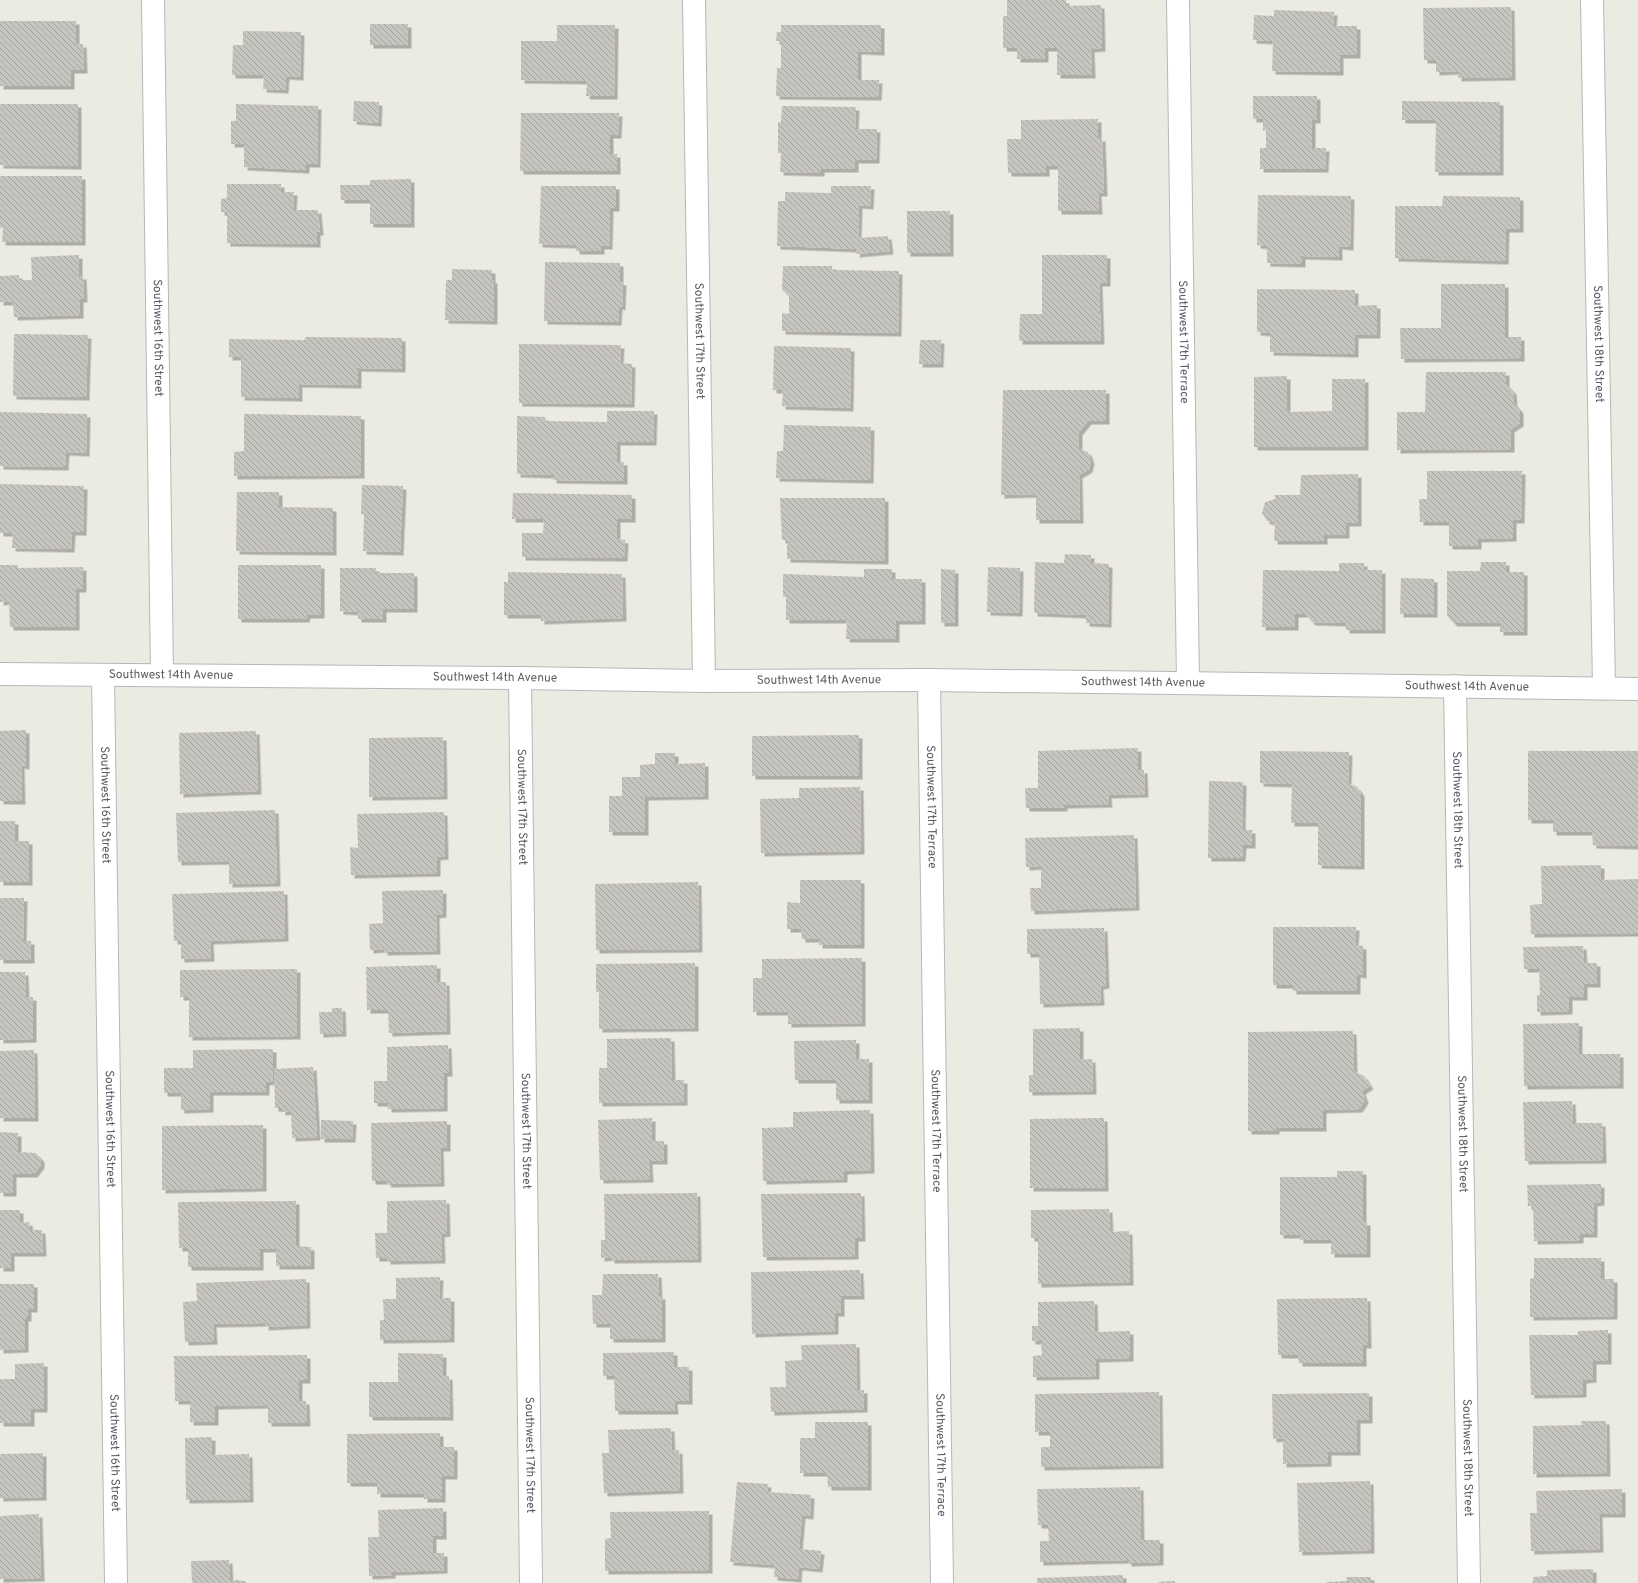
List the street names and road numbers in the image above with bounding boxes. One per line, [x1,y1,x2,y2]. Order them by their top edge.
street label: Southwest 16th Street [149,279,166,397]
street label: Southwest 17th Terrace [1174,280,1192,404]
street label: Southwest 17th Street [690,283,708,399]
street label: Southwest 18th Street [1589,285,1607,403]
street label: Southwest 14th Avenue [109,667,233,684]
street label: Southwest 14th Avenue [433,669,557,687]
street label: Southwest 14th Avenue [757,672,881,689]
street label: Southwest 14th Avenue [1081,674,1205,692]
street label: Southwest 14th Avenue [1405,678,1529,696]
street label: Southwest 17th Terrace [922,745,940,869]
street label: Southwest 16th Street [96,746,114,864]
street label: Southwest 17th Street [513,749,530,865]
street label: Southwest 18th Street [1448,751,1466,869]
street label: Southwest 17th Terrace [927,1069,944,1193]
street label: Southwest 16th Street [101,1070,118,1188]
street label: Southwest 17th Street [517,1073,534,1189]
street label: Southwest 18th Street [1453,1075,1471,1193]
street label: Southwest 17th Terrace [931,1393,949,1517]
street label: Southwest 16th Street [105,1394,123,1512]
street label: Southwest 17th Street [521,1397,538,1513]
street label: Southwest 18th Street [1458,1399,1476,1517]

